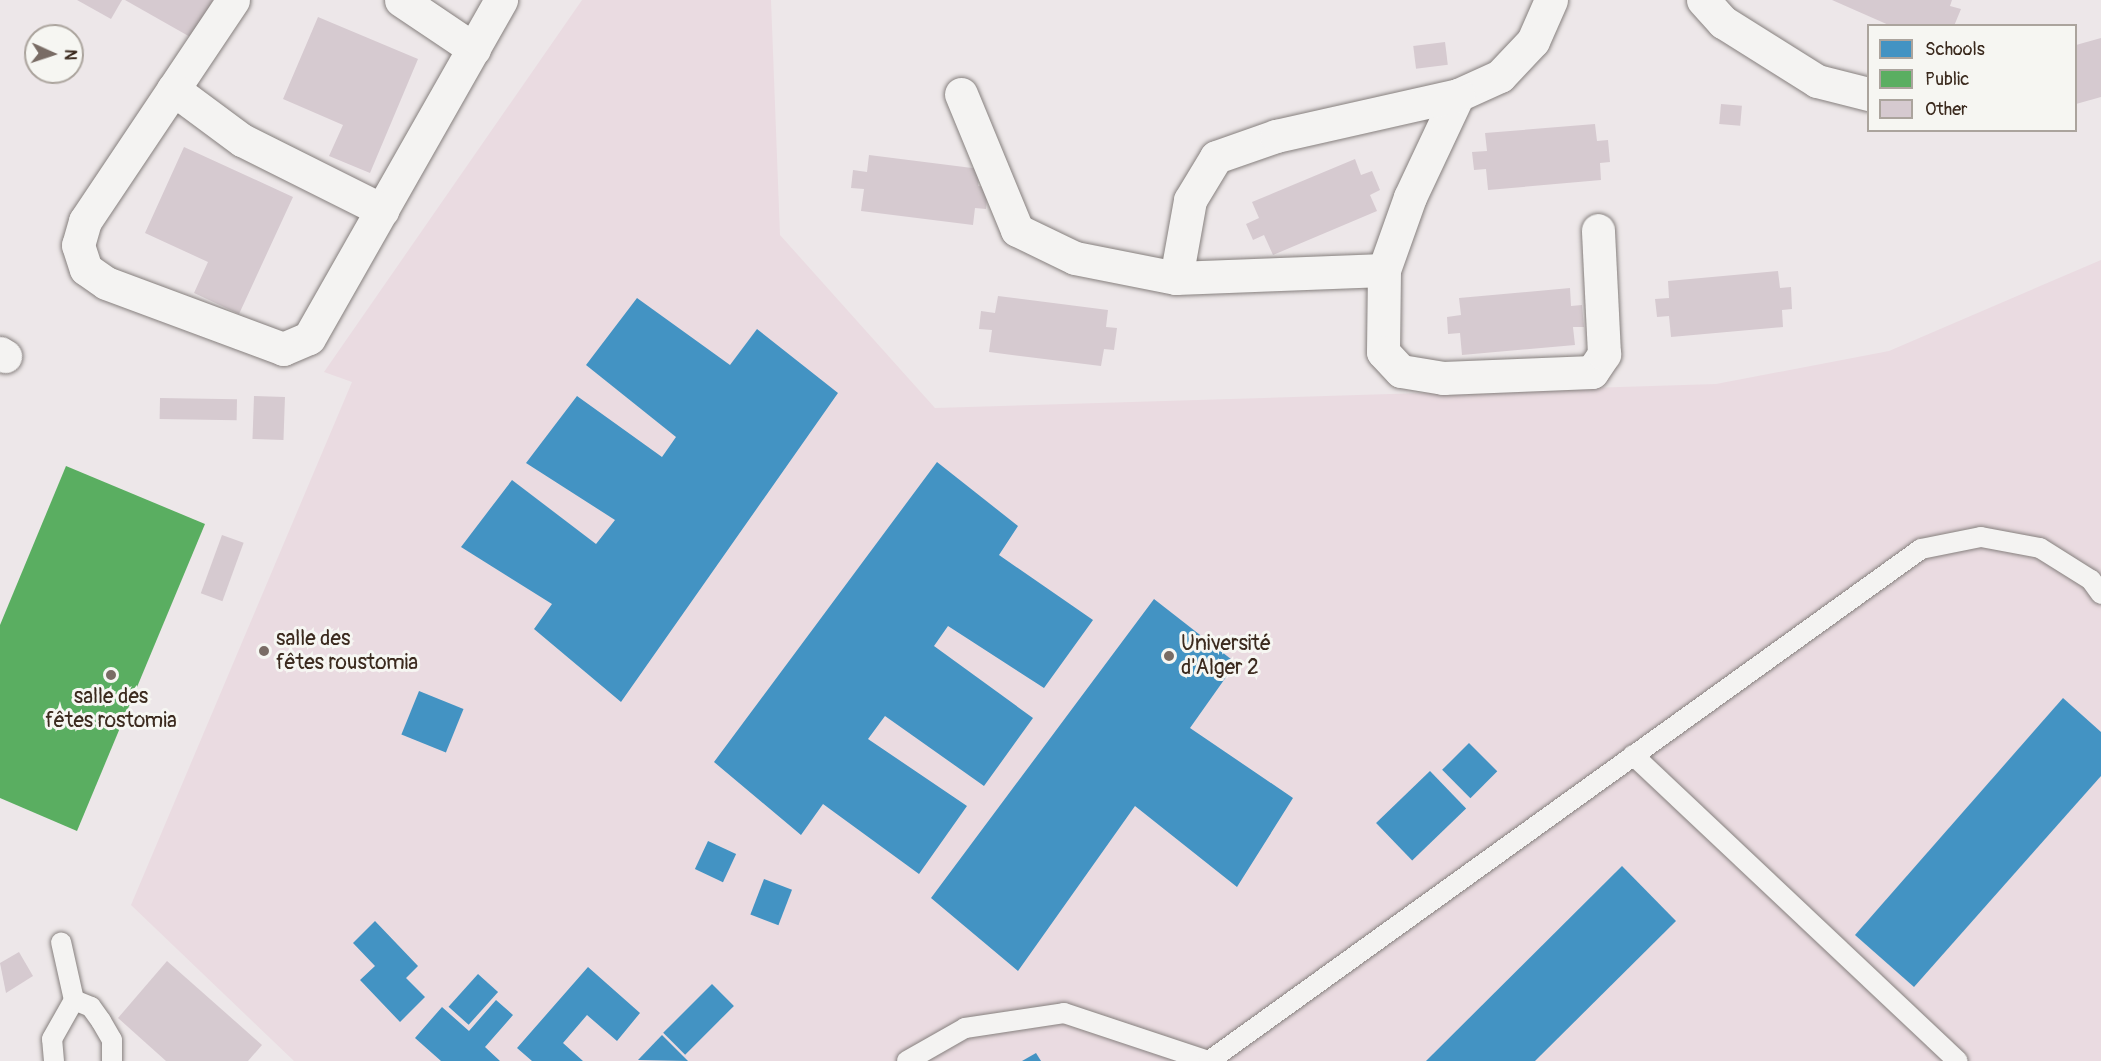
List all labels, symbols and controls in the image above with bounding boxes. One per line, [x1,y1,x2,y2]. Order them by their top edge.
north arrow [24,24,84,84]
legend [1867,24,2077,132]
text: Schools [1925,38,1985,61]
text: N [60,49,80,61]
text: Public [1925,68,1969,91]
text: Other [1925,98,1967,121]
place label: salle des fêtes roustomia [276,626,418,676]
place label: Université d'Alger 2 [1181,631,1271,681]
marker: salle des fêtes roustomia [257,644,271,658]
marker: Université d'Alger 2 [1162,649,1176,663]
marker: salle des fêtes rostomia [104,668,118,682]
place label: salle des fêtes rostomia [45,684,177,734]

